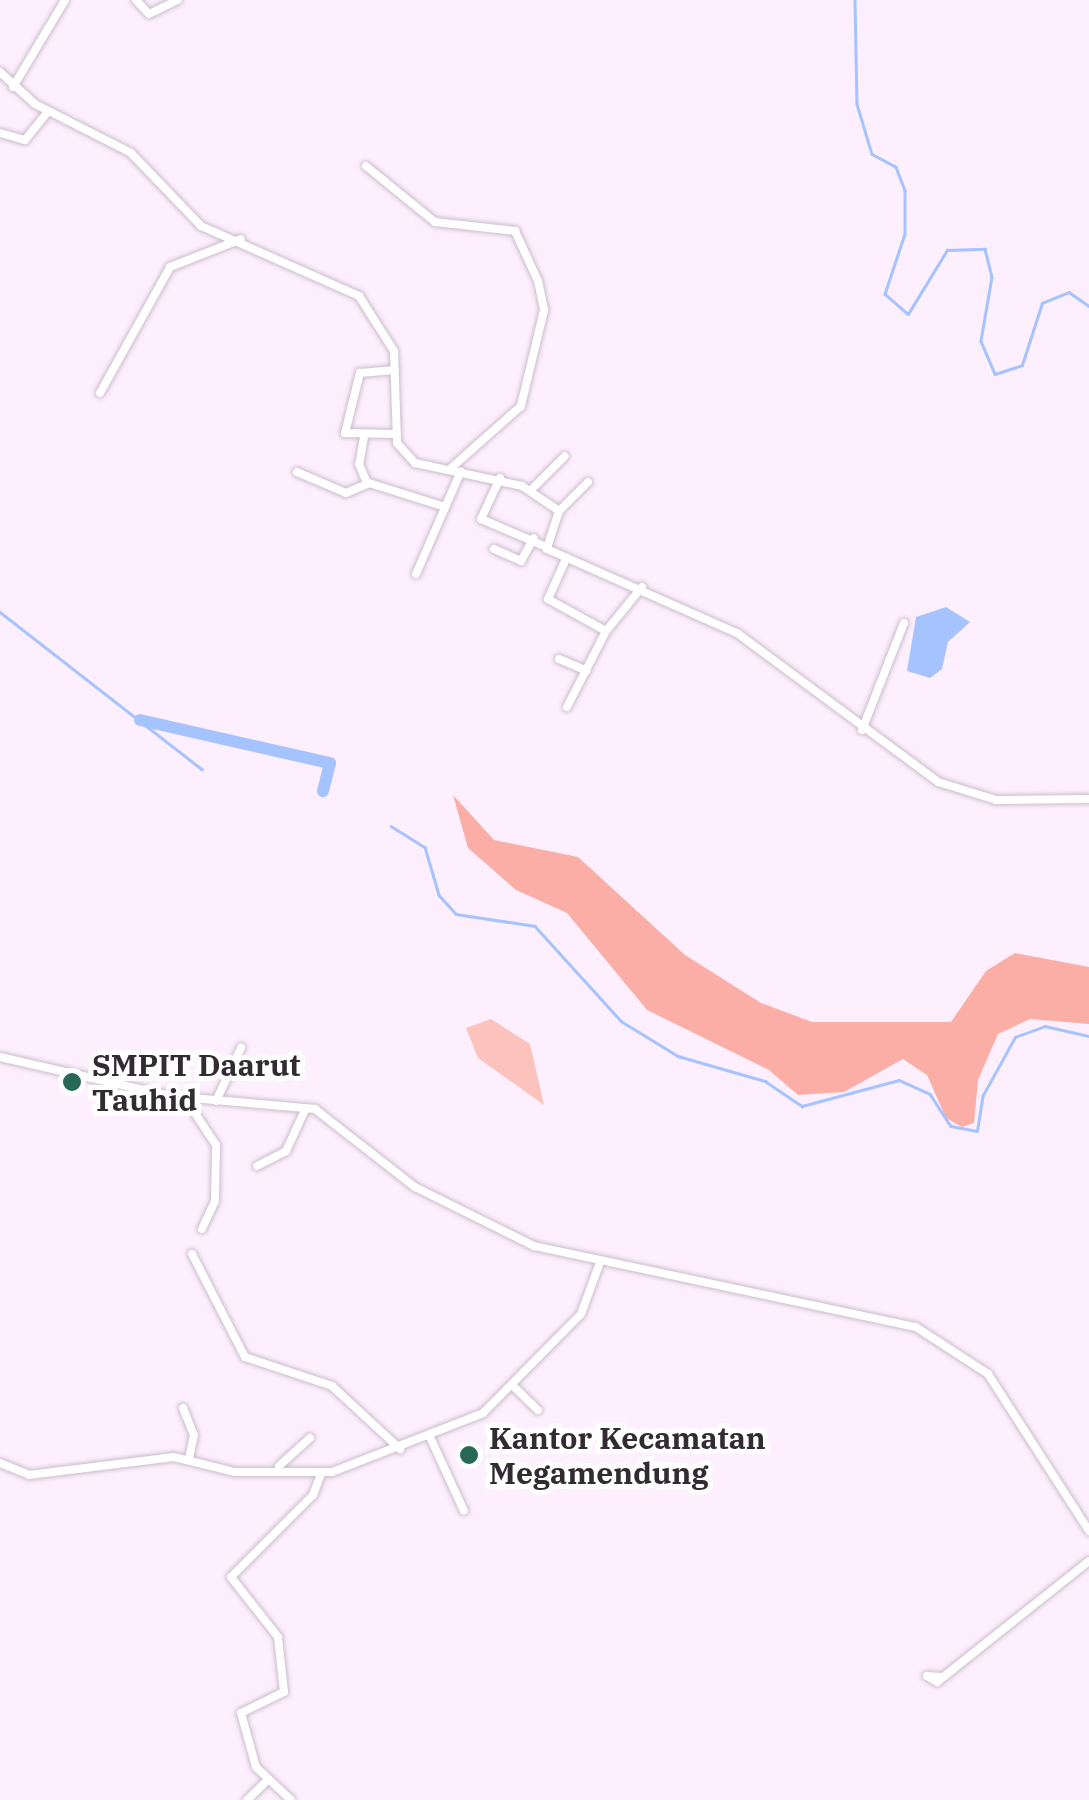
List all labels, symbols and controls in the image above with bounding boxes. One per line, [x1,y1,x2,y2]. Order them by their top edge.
place label: SMPIT Daarut Tauhid [92,1047,301,1118]
marker: SMPIT Daarut Tauhid [61,1071,83,1093]
place label: Kantor Kecamatan Megamendung [489,1420,766,1490]
marker: Kantor Kecamatan Megamendung [458,1444,480,1466]

